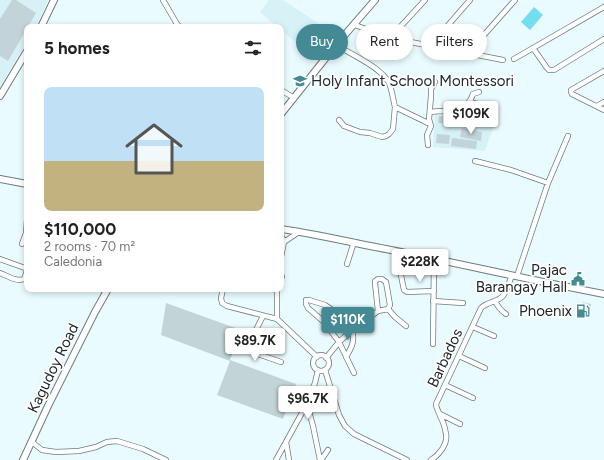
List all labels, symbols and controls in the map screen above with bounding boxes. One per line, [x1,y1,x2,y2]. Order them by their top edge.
chip: Buy [296,24,348,60]
chip: Rent [356,24,413,60]
chip: Filters [421,24,487,60]
icon: filters [242,37,264,59]
text: 5 homes [44,38,110,58]
place label: Holy Infant School Montessori [311,72,514,90]
school or university icon: Holy Infant School Montessori [292,73,308,89]
pin: $109K [443,101,499,135]
text: $109K [452,106,490,121]
icon: home [118,113,190,185]
text: $110,000 [44,219,116,239]
text: 2 rooms · 70 m² [44,239,135,254]
pin: $228K [392,249,448,283]
text: Caledonia [44,254,102,269]
text: $228K [401,254,439,269]
place label: Pajac Barangay Hall [476,261,567,296]
public building icon: Pajac Barangay Hall [570,271,586,287]
place label: Phoenix [519,302,572,320]
fuel station icon: Phoenix [575,303,591,319]
pin: $110K [320,307,376,341]
text: $110K [330,312,366,327]
street label: Kagudoy Road [24,320,82,416]
street label: Barbados [424,326,466,390]
pin: $89.7K [222,328,288,362]
text: $89.7K [234,333,276,348]
pin: $96.7K [275,386,341,420]
text: $96.7K [287,391,329,406]

